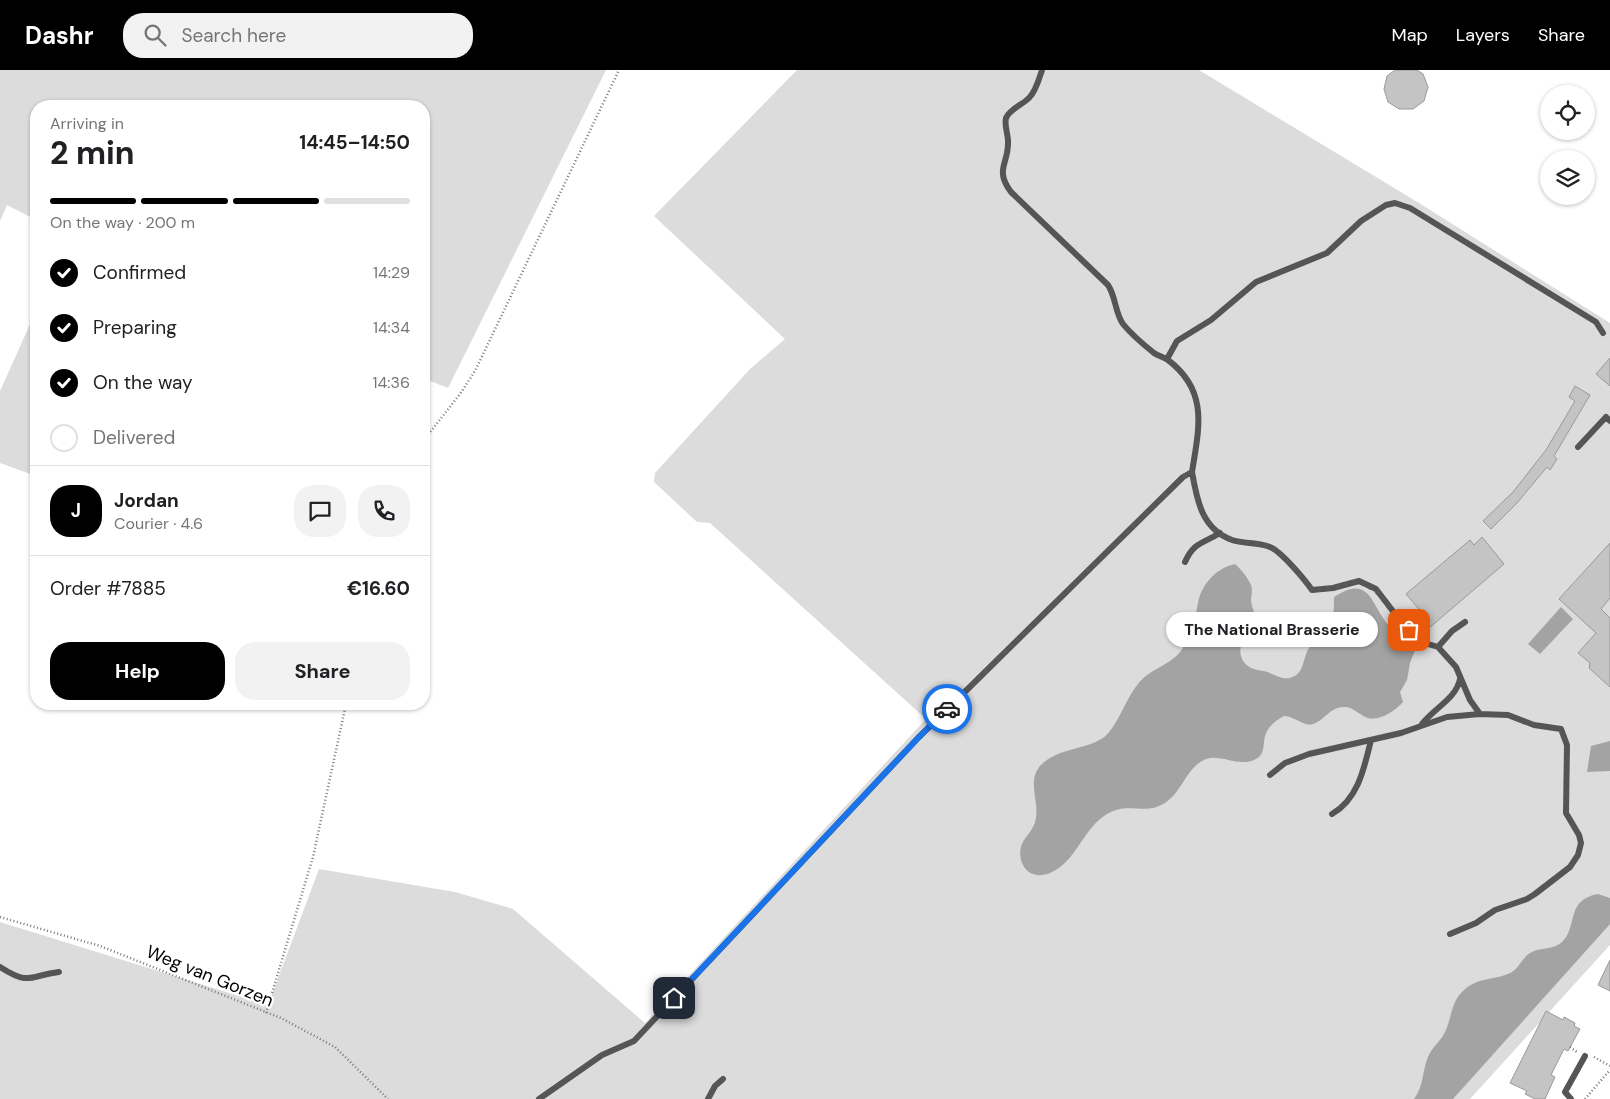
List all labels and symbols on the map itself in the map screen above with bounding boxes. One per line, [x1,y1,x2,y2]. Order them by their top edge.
pin [1388,609,1430,651]
callout: The National Brasserie [1166,612,1379,648]
courier [922,684,972,734]
street label: Weg van Gorzen [143,940,277,1012]
pin [653,977,695,1019]

